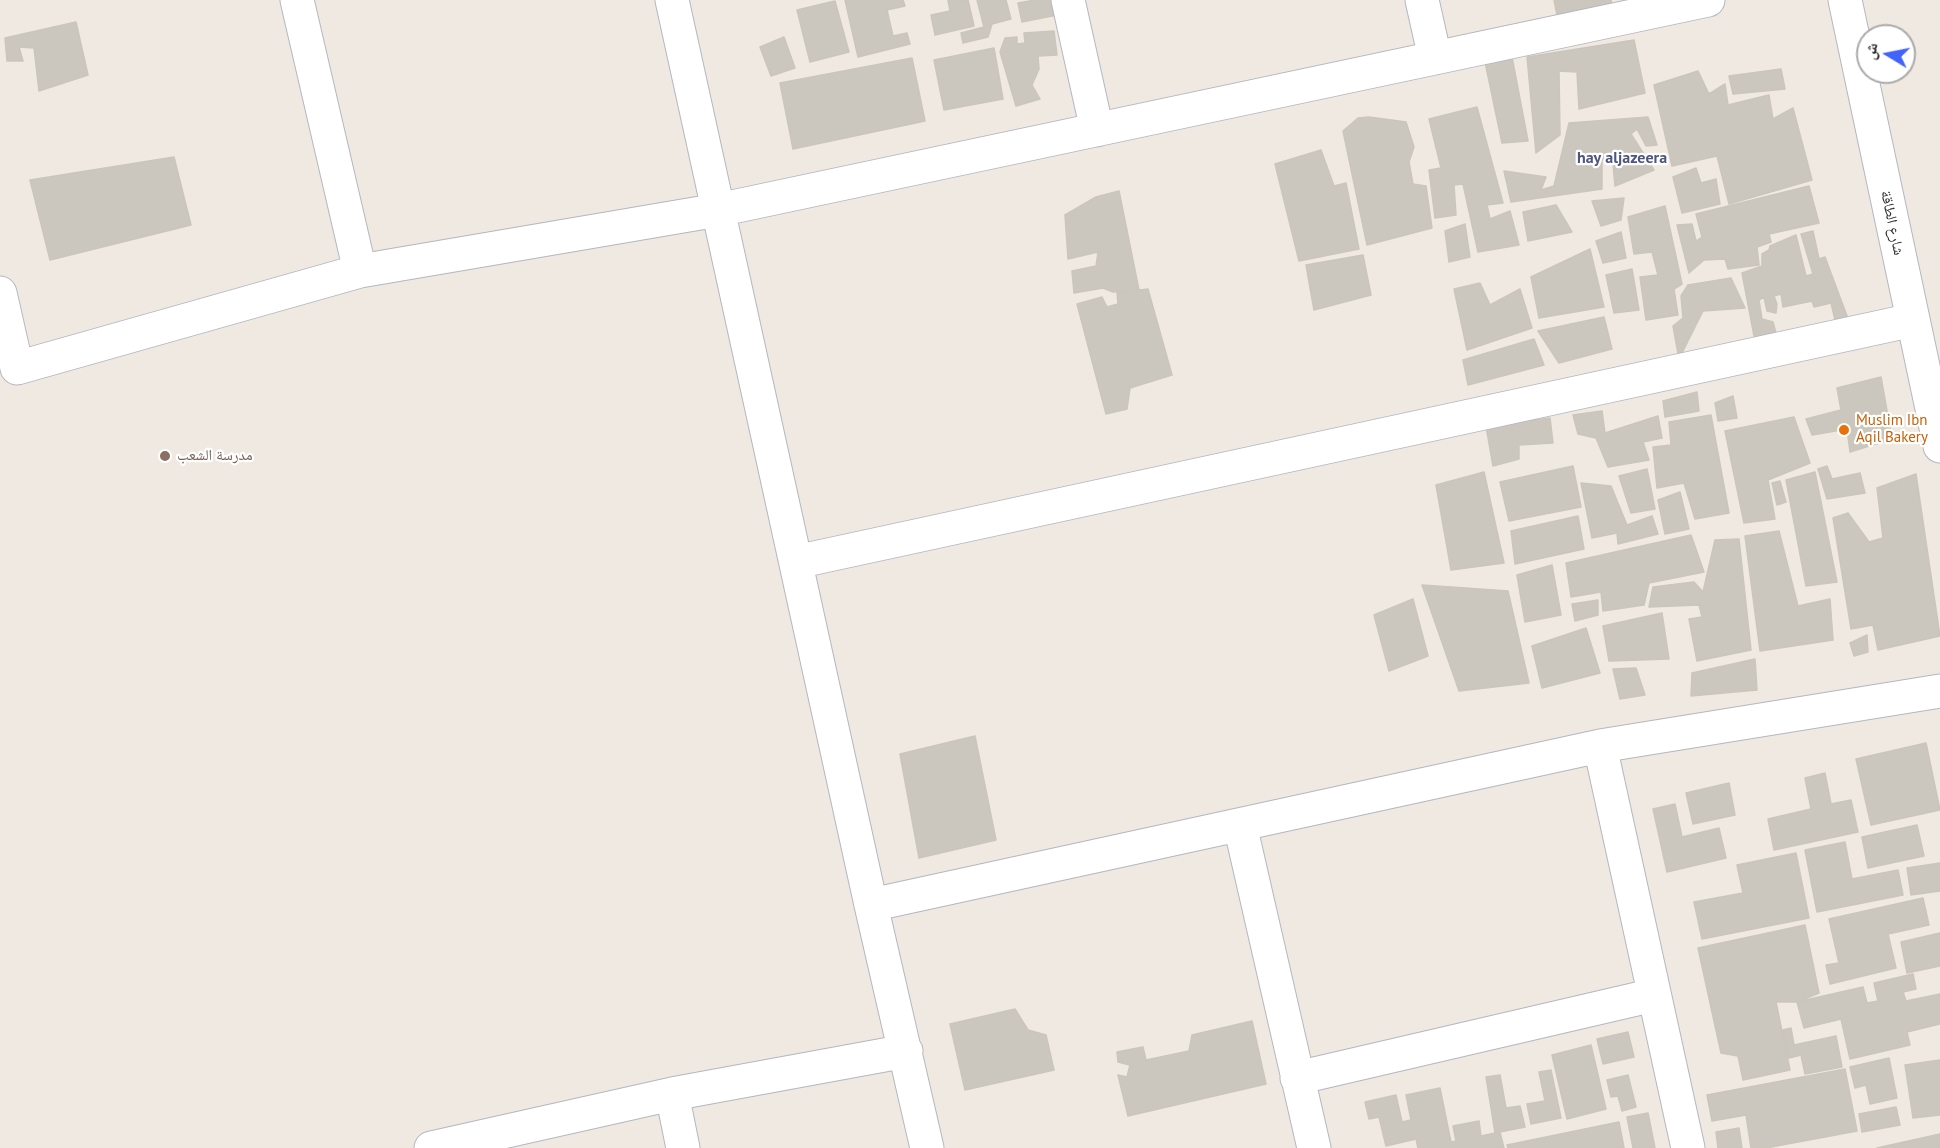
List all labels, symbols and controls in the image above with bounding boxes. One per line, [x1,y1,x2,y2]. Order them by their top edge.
north arrow [1856,24,1916,84]
text: ش [1859,41,1882,61]
district label: hay aljazeera [1577,148,1667,168]
street label: شارع الطاقة [1876,189,1908,257]
place label: Muslim Ibn Aqil Bakery [1856,412,1928,447]
marker: Muslim Ibn Aqil Bakery [1837,423,1851,437]
place label: مدرسة الشعب [177,447,253,465]
marker: مدرسة الشعب [158,449,172,463]

